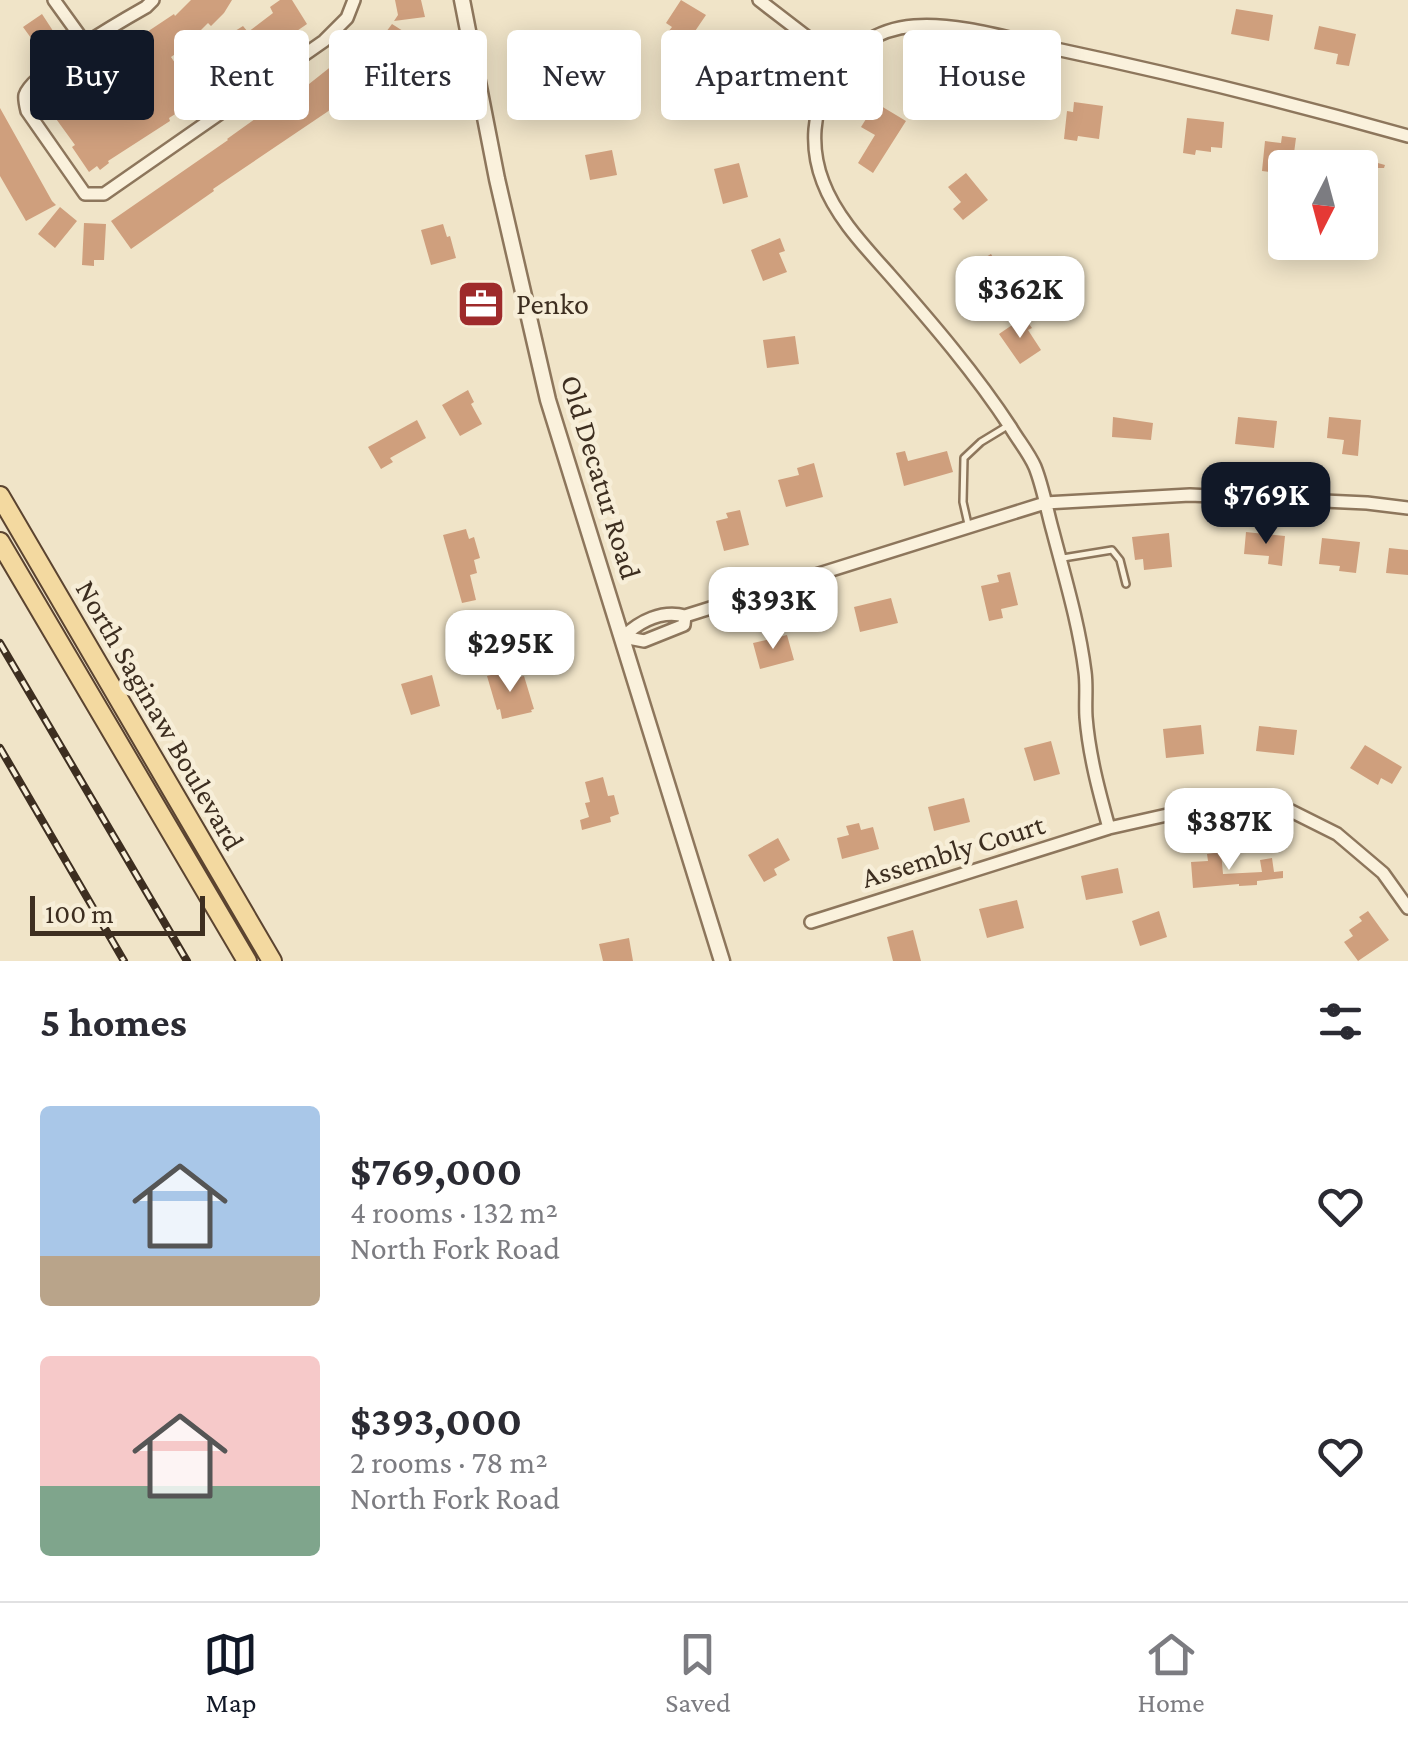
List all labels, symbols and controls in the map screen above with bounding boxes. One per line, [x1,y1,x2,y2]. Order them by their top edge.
chip: Buy [30,30,154,120]
chip: Rent [174,30,309,120]
chip: Filters [329,30,487,120]
chip: New [507,30,641,120]
chip: Apartment [661,30,883,120]
chip: House [903,30,1061,120]
north arrow [1268,150,1378,260]
map controls [1268,150,1378,260]
pin: $362K [950,256,1090,341]
text: $362K [977,270,1063,306]
office icon: Penko [455,278,507,330]
place label: Penko [516,287,589,320]
street label: Old Decatur Road [555,371,648,583]
pin: $769K [1196,462,1336,547]
text: $769K [1223,476,1309,512]
pin: $393K [703,567,843,652]
street label: North Saginaw Boulevard [69,574,251,856]
text: $393K [731,581,815,617]
pin: $295K [440,610,580,695]
text: $295K [467,624,553,660]
pin: $387K [1159,788,1299,873]
text: $387K [1187,802,1271,838]
street label: Assembly Court [857,807,1050,895]
scale bar [30,891,205,936]
text: 100 m [45,898,114,929]
icon: filters [1313,994,1368,1049]
text: 5 homes [40,998,187,1045]
icon: home [120,1146,240,1266]
text: $769,000 [350,1147,522,1194]
icon: heart [1313,1179,1368,1234]
text: 4 rooms · 132 m² [350,1194,558,1230]
text: North Fork Road [350,1230,560,1266]
icon: home [120,1396,240,1516]
text: $393,000 [350,1397,522,1444]
icon: heart [1313,1429,1368,1484]
text: 2 rooms · 78 m² [350,1444,548,1480]
text: North Fork Road [350,1480,560,1516]
tab: Map [203,1627,258,1718]
tab: Saved [665,1627,731,1718]
tab: Home [1138,1627,1205,1718]

